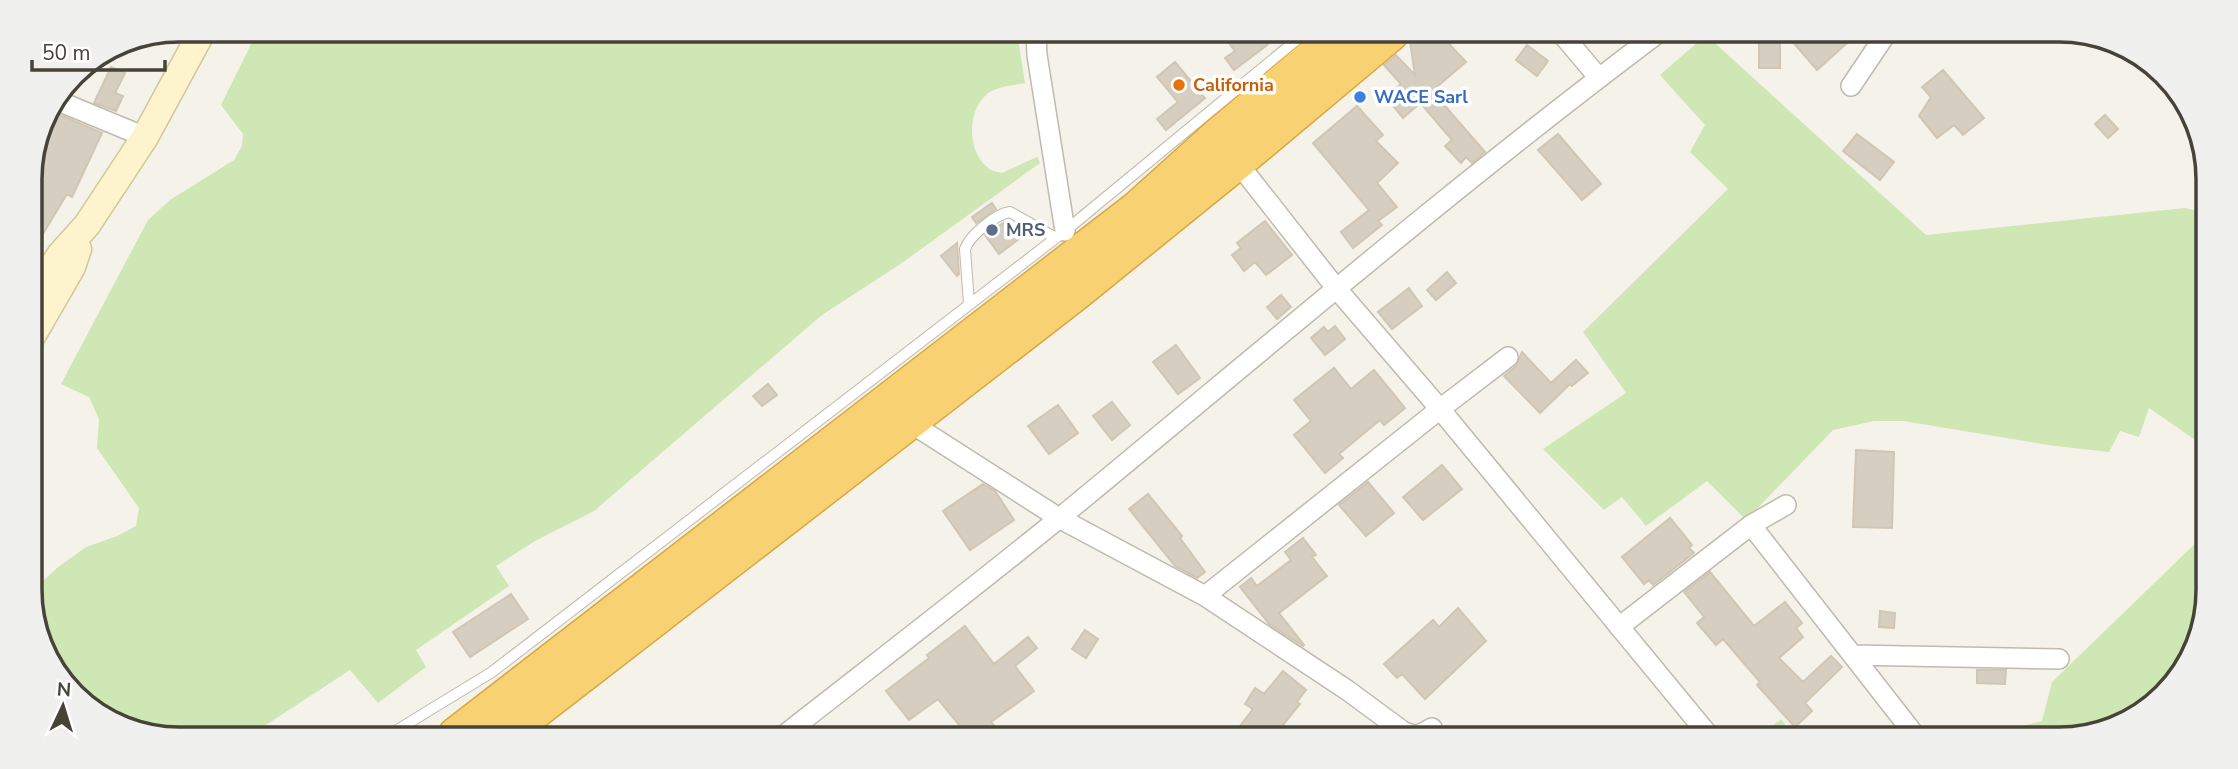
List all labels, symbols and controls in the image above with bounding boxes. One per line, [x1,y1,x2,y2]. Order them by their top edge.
scale bar [32,28,164,72]
text: 50 m [42,39,91,67]
place label: California [1193,73,1274,97]
marker: California [1171,77,1187,93]
place label: WACE Sarl [1374,85,1468,109]
marker: WACE Sarl [1352,89,1368,105]
place label: MRS [1006,218,1045,242]
marker: MRS [984,222,1000,238]
north arrow [28,671,98,741]
text: N [56,677,72,704]

